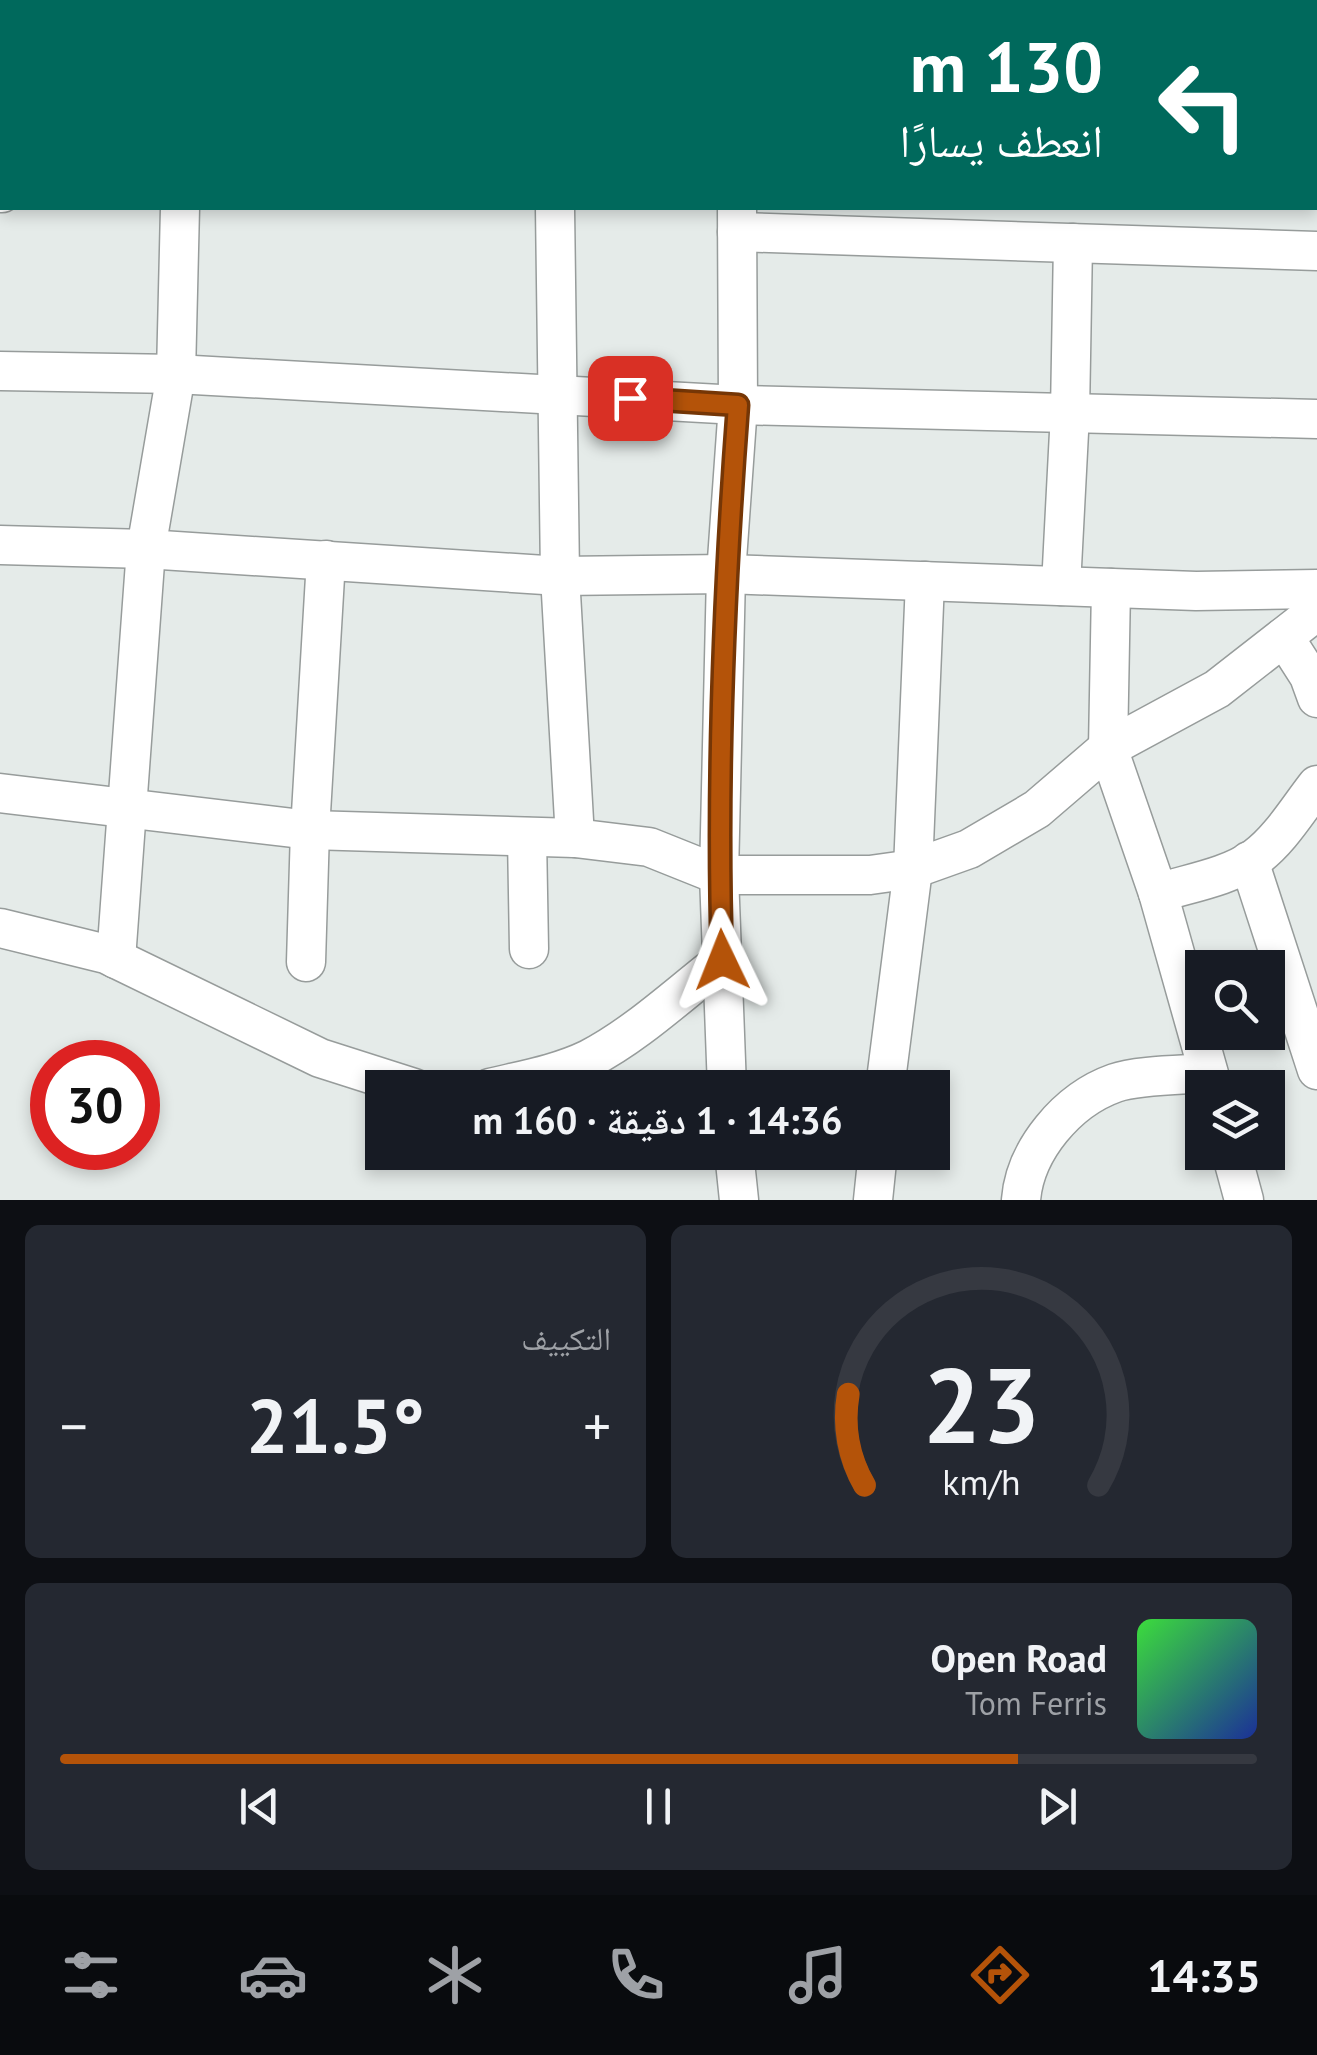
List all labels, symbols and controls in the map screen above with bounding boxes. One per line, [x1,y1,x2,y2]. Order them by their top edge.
text: 130 m [910,21,1103,111]
icon: left [1138,40,1268,170]
text: انعطف يسارًا [899,111,1103,169]
pin [588,356,673,441]
icon: arrive [603,371,658,426]
position arrow [670,908,774,1012]
map controls [1185,950,1285,1170]
button: search [1185,950,1285,1050]
speed limit sign: 30 [30,1040,160,1170]
button: layers [1185,1070,1285,1170]
text: 14:36 · 1 دقيقة · 160 m [473,1095,842,1144]
text: التكييف [521,1317,611,1359]
text: 23 [923,1337,1040,1472]
text: 21.5° [246,1377,425,1474]
text: − [60,1390,88,1461]
text: + [583,1390,611,1461]
text: km/h [942,1459,1021,1505]
text: Open Road [931,1633,1107,1682]
text: Tom Ferris [965,1682,1107,1724]
icon: previous [232,1779,287,1834]
icon: pause [631,1779,686,1834]
icon: next [1030,1779,1085,1834]
icon: filters [56,1940,126,2010]
icon: car [238,1940,308,2010]
icon: climate [420,1940,490,2010]
icon: phone [601,1940,671,2010]
icon: music [783,1940,853,2010]
icon: directions [965,1940,1035,2010]
text: 14:35 [1147,1946,1261,2004]

